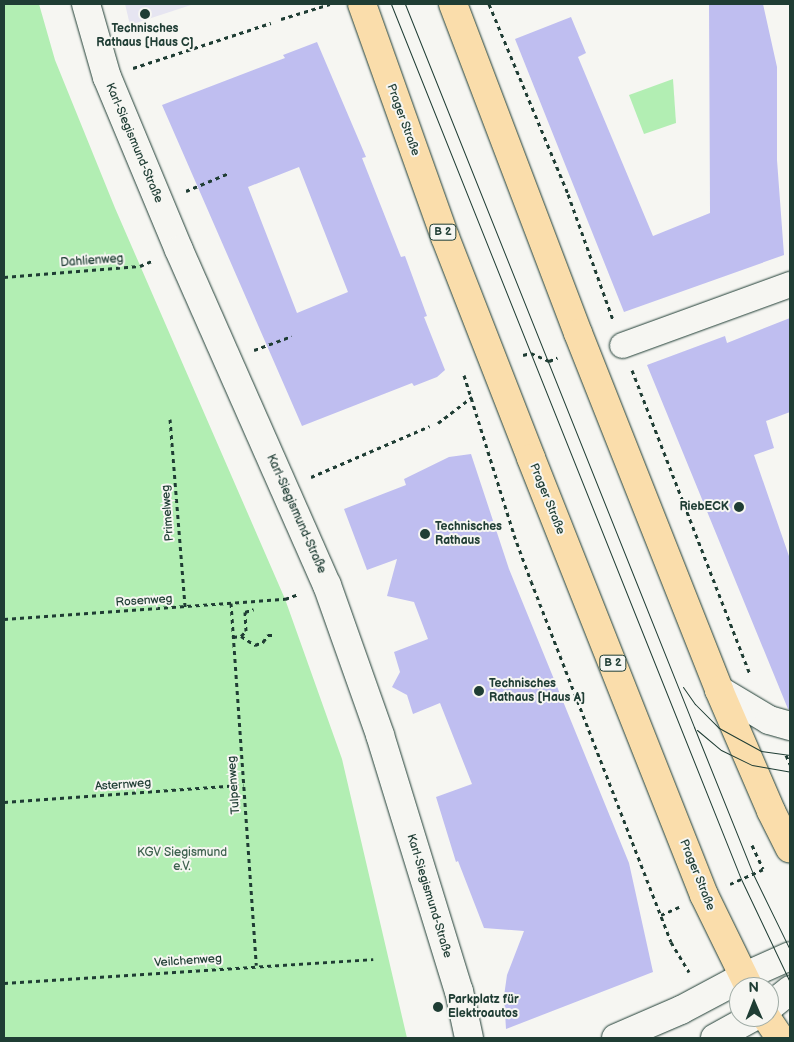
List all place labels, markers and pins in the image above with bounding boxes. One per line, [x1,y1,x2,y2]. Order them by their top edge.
marker: Technisches Rathaus [Haus C] [139,8,151,20]
place label: Technisches Rathaus [Haus C] [96,22,194,50]
place label: RiebECK [679,500,729,514]
marker: RiebECK [733,501,745,513]
place label: Technisches Rathaus [435,520,502,548]
marker: Technisches Rathaus [419,528,431,540]
place label: Technisches Rathaus [Haus A] [489,677,585,705]
marker: Technisches Rathaus [Haus A] [473,685,485,697]
place label: Parkplatz für Elektroautos [448,993,519,1021]
marker: Parkplatz für Elektroautos [432,1001,444,1013]

